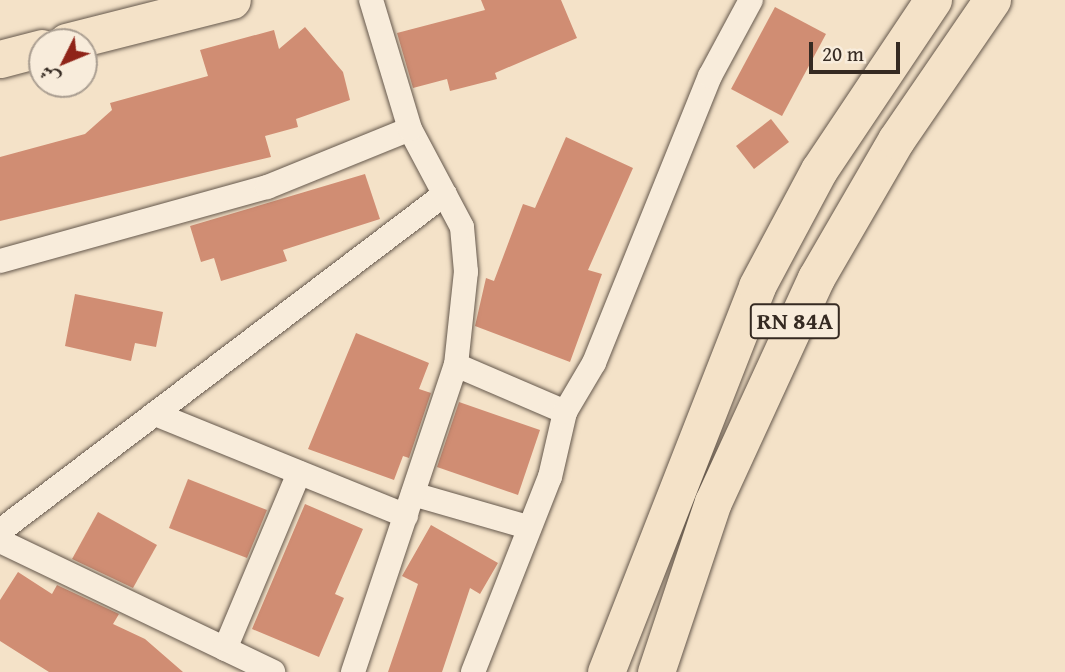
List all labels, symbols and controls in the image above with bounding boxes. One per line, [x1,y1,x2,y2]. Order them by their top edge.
north arrow [28,28,98,98]
scale bar [813,28,904,72]
text: 20 m [822,38,864,69]
text: ش [32,60,66,92]
road number: RN 84A [750,300,840,342]

